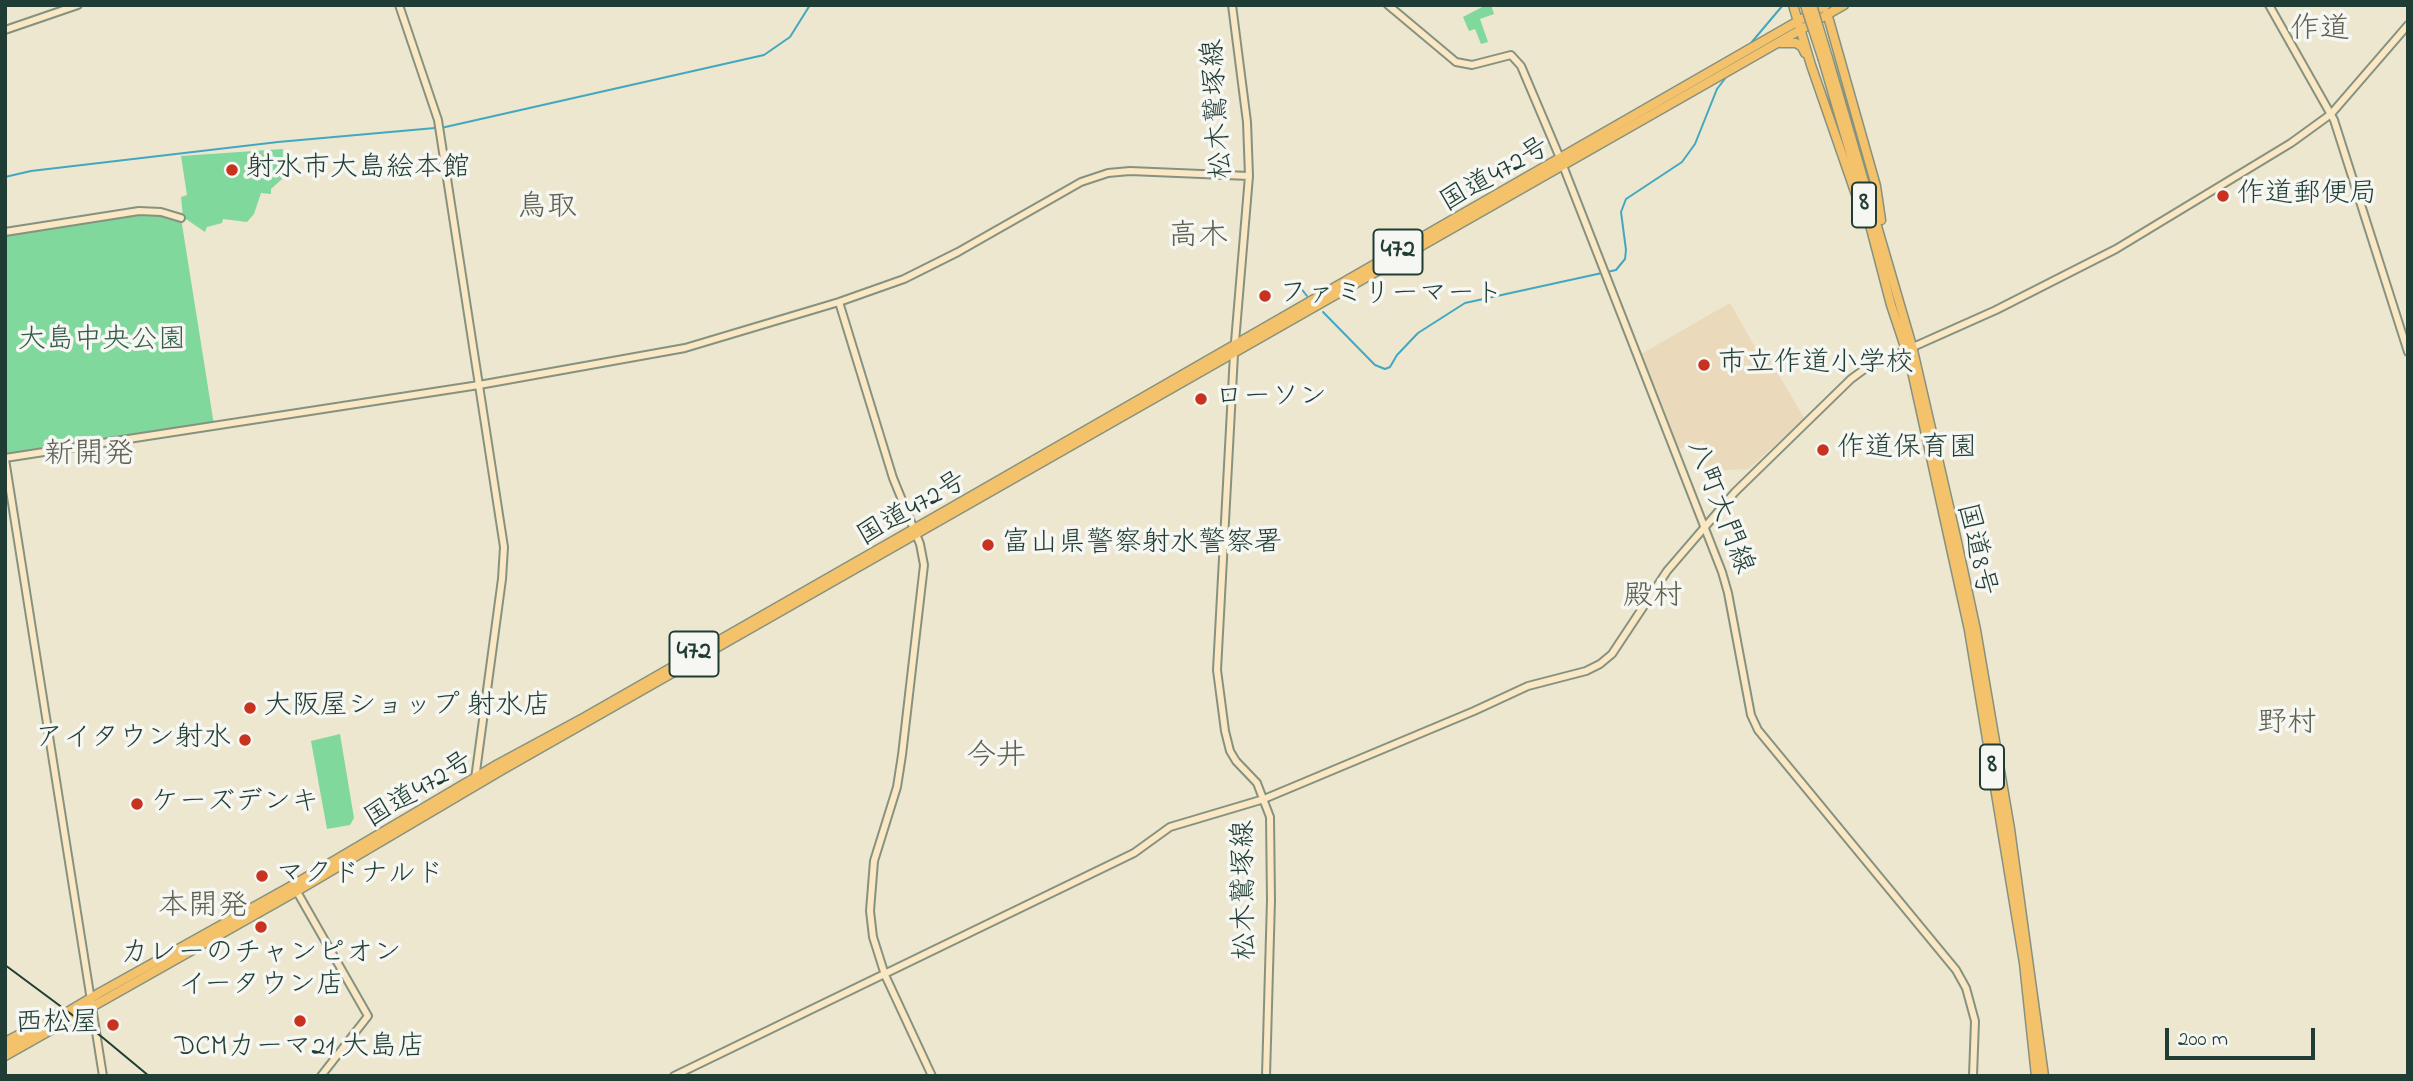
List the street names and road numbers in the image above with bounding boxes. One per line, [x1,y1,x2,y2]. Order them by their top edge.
street label: 松木鷲塚線 [1198,38,1242,180]
street label: 国道472号 [1435,132,1557,222]
road number: 8 [1852,182,1876,228]
road number: 472 [1374,230,1422,274]
street label: 八町大門線 [1677,437,1759,579]
street label: 国道472号 [852,466,974,556]
street label: 国道8号 [1947,500,2001,600]
road number: 472 [670,632,718,676]
road number: 8 [1980,744,2004,790]
street label: 国道472号 [359,746,481,838]
street label: 松木鷲塚線 [1229,820,1265,960]

